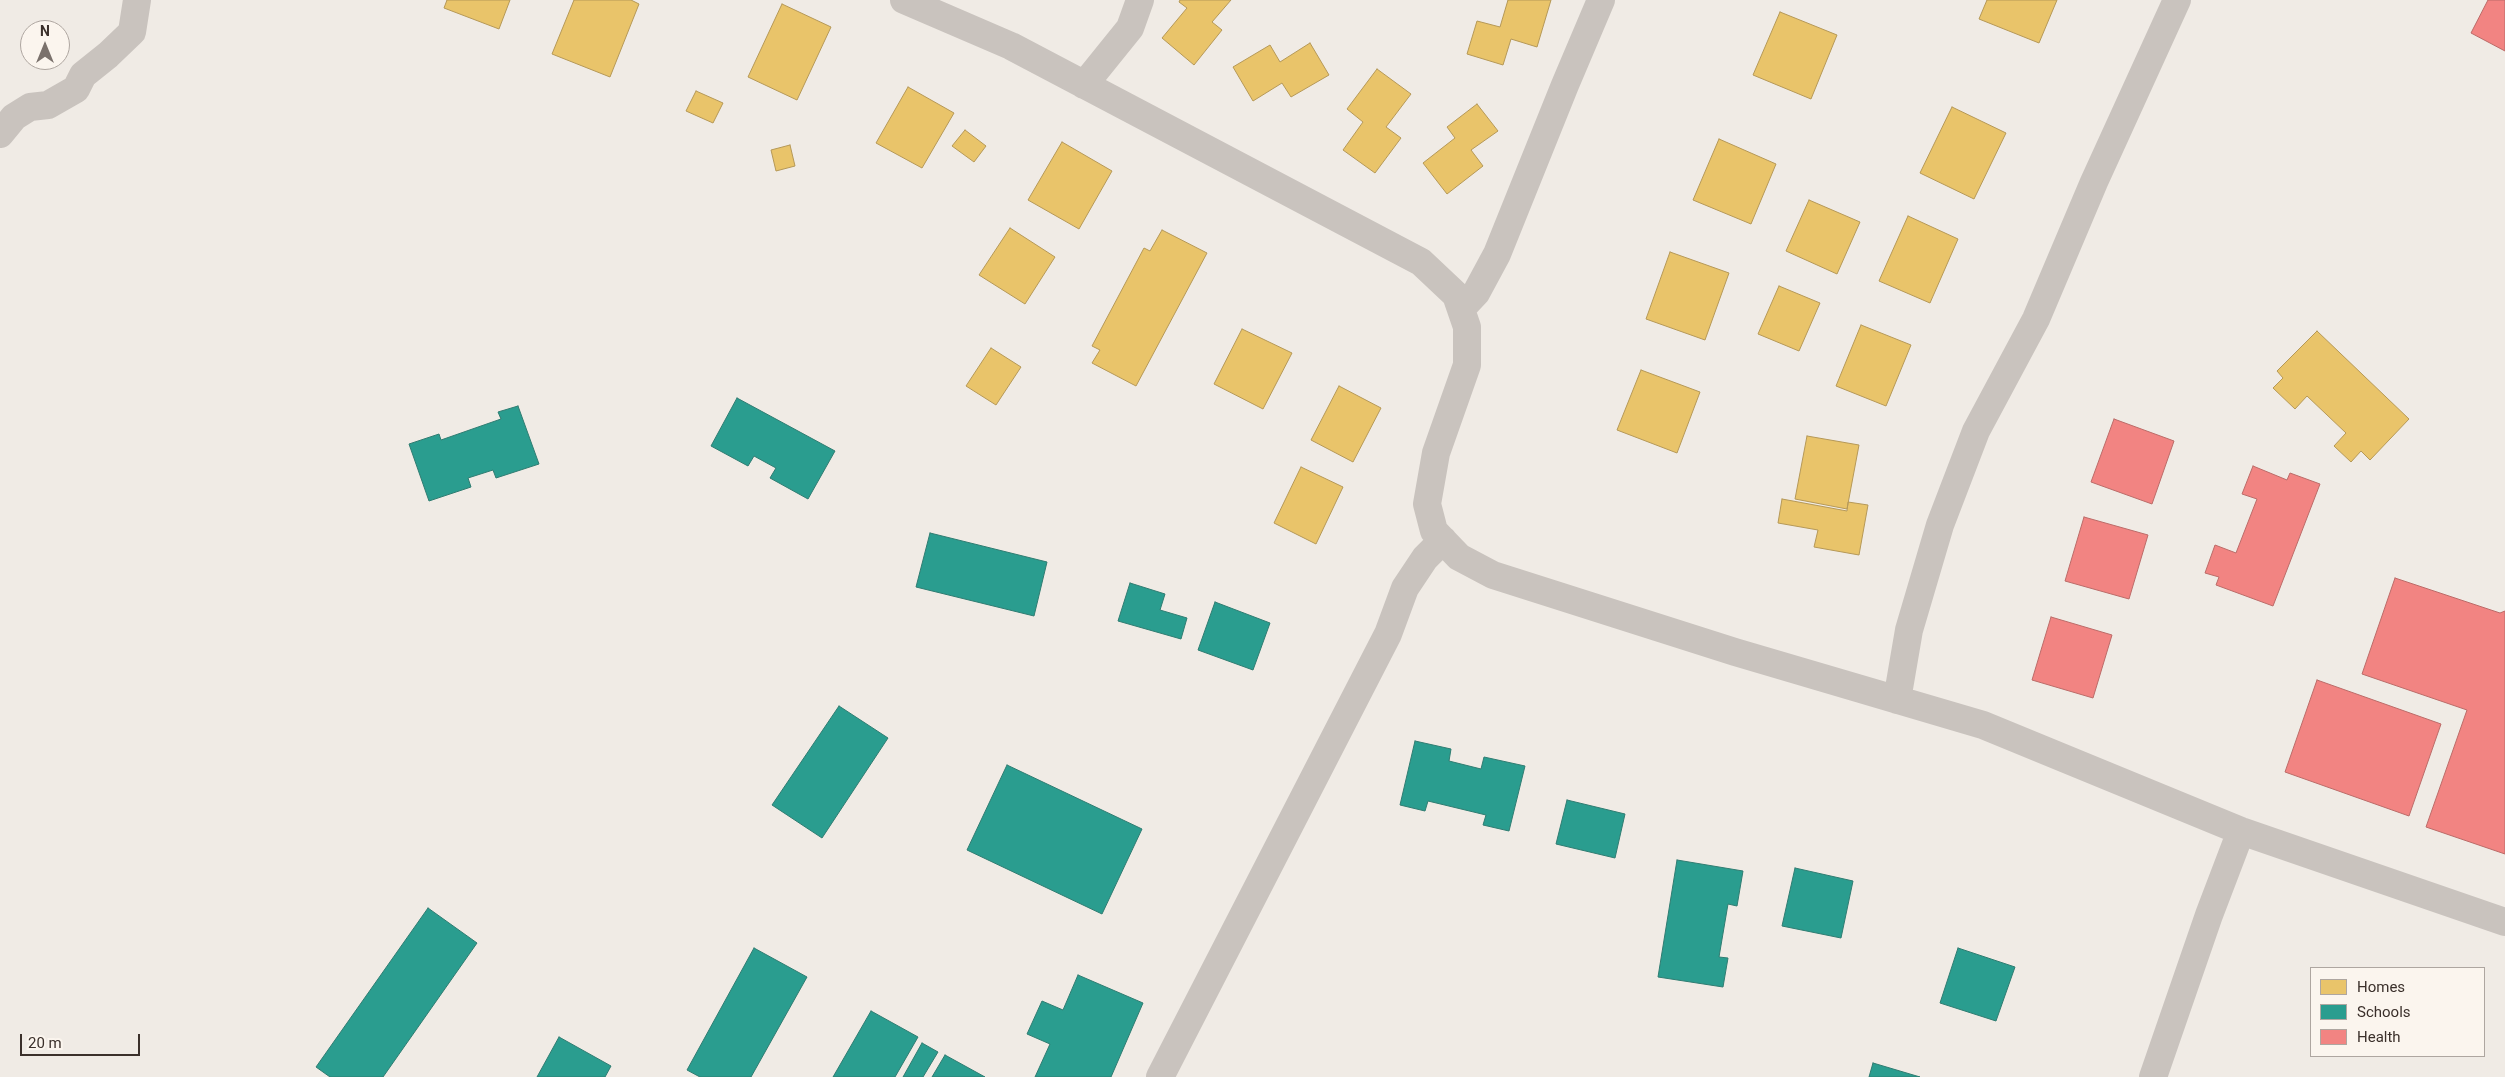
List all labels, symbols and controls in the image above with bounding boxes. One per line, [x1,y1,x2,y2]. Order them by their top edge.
north arrow [20,20,70,70]
text: N [40,23,50,39]
legend [2310,967,2485,1057]
text: Homes [2357,978,2405,996]
text: Schools [2357,1003,2411,1021]
scale bar [22,1024,142,1056]
text: Health [2357,1028,2401,1046]
text: 20 m [28,1034,62,1052]

